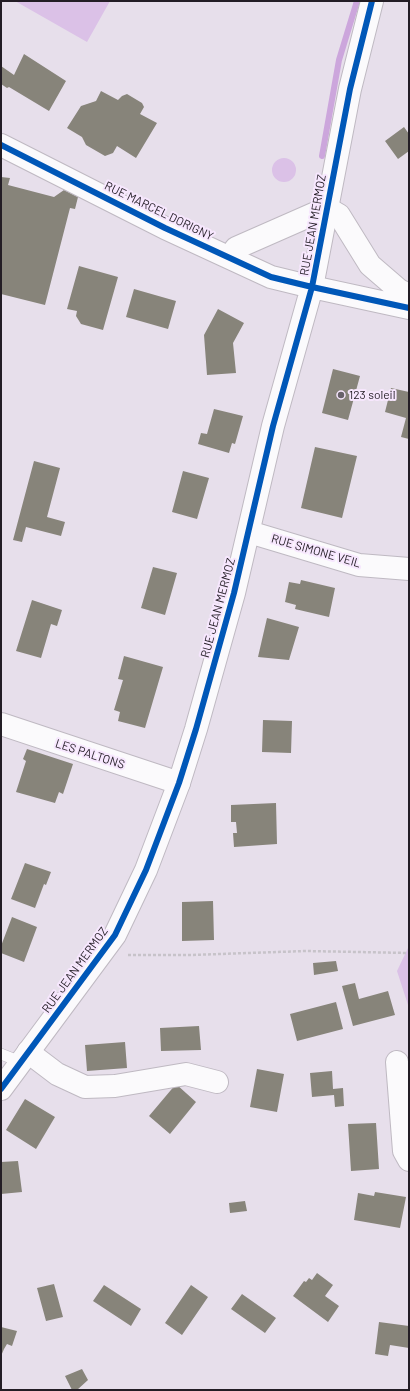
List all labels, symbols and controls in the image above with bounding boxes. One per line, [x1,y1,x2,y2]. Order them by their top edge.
street label: RUE JEAN MERMOZ [297,173,329,277]
street label: RUE MARCEL DORIGNY [102,178,216,244]
place label: 123 soleil [349,388,395,402]
marker: 123 soleil [336,390,346,400]
street label: RUE SIMONE VEIL [269,531,363,571]
street label: RUE JEAN MERMOZ [198,557,238,659]
street label: LES PALTONS [53,736,127,772]
street label: RUE JEAN MERMOZ [39,924,111,1016]

